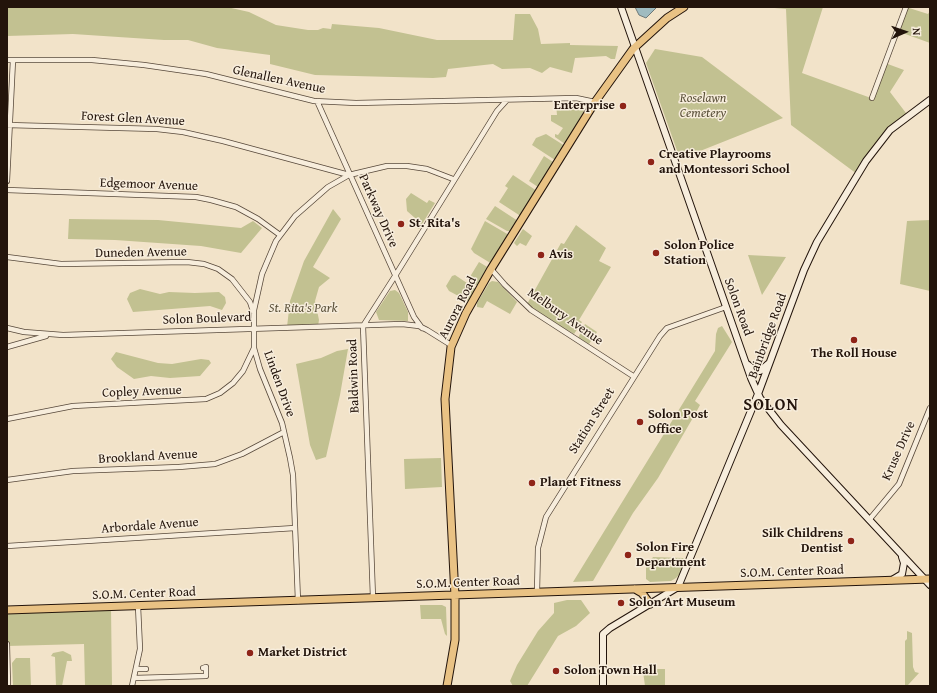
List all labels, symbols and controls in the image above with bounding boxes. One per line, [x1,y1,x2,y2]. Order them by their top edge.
north arrow [885,12,925,52]
text: N [909,28,925,36]
street label: Glenallen Avenue [231,63,327,97]
park label: Roselawn Cemetery [680,91,726,122]
place label: Enterprise [554,98,615,114]
marker: Enterprise [618,101,628,111]
street label: Forest Glen Avenue [81,108,185,130]
place label: Creative Playrooms and Montessori School [659,147,790,178]
marker: Creative Playrooms and Montessori School [646,157,656,167]
street label: Parkway Drive [355,172,401,250]
street label: Edgemoor Avenue [100,175,198,195]
place label: St. Rita's [409,216,460,232]
marker: St. Rita's [396,219,406,229]
place label: Solon Police Station [664,238,734,269]
street label: Duneden Avenue [95,244,187,262]
place label: Avis [549,247,573,263]
marker: Solon Police Station [651,248,661,258]
marker: Avis [536,250,546,260]
street label: Aurora Road [436,274,480,342]
street label: Solon Road [720,276,756,338]
street label: Melbury Avenue [524,285,606,349]
street label: Bainbridge Road [745,291,791,381]
park label: St. Rita's Park [269,301,337,317]
street label: Solon Boulevard [162,310,252,328]
marker: The Roll House [849,335,859,345]
street label: Baldwin Road [345,339,363,413]
place label: The Roll House [811,346,897,362]
street label: Linden Drive [260,349,298,419]
street label: Copley Avenue [102,383,182,401]
street label: Station Street [566,385,618,457]
district label: SOLON [743,396,799,416]
place label: Solon Post Office [648,407,708,438]
marker: Solon Post Office [635,417,645,427]
street label: Kruse Drive [879,419,919,483]
street label: Brookland Avenue [98,447,198,467]
place label: Planet Fitness [540,475,621,491]
marker: Planet Fitness [527,478,537,488]
street label: Arbordale Avenue [101,515,199,537]
place label: Silk Childrens Dentist [762,526,843,557]
marker: Silk Childrens Dentist [846,536,856,546]
place label: Solon Fire Department [636,540,706,571]
marker: Solon Fire Department [623,550,633,560]
street label: S.O.M. Center Road [740,562,844,582]
street label: S.O.M. Center Road [416,573,520,593]
street label: S.O.M. Center Road [92,584,196,604]
place label: Solon Art Museum [629,595,736,611]
marker: Solon Art Museum [616,598,626,608]
place label: Market District [258,645,347,661]
marker: Market District [245,648,255,658]
place label: Solon Town Hall [564,663,657,679]
marker: Solon Town Hall [551,666,561,676]

